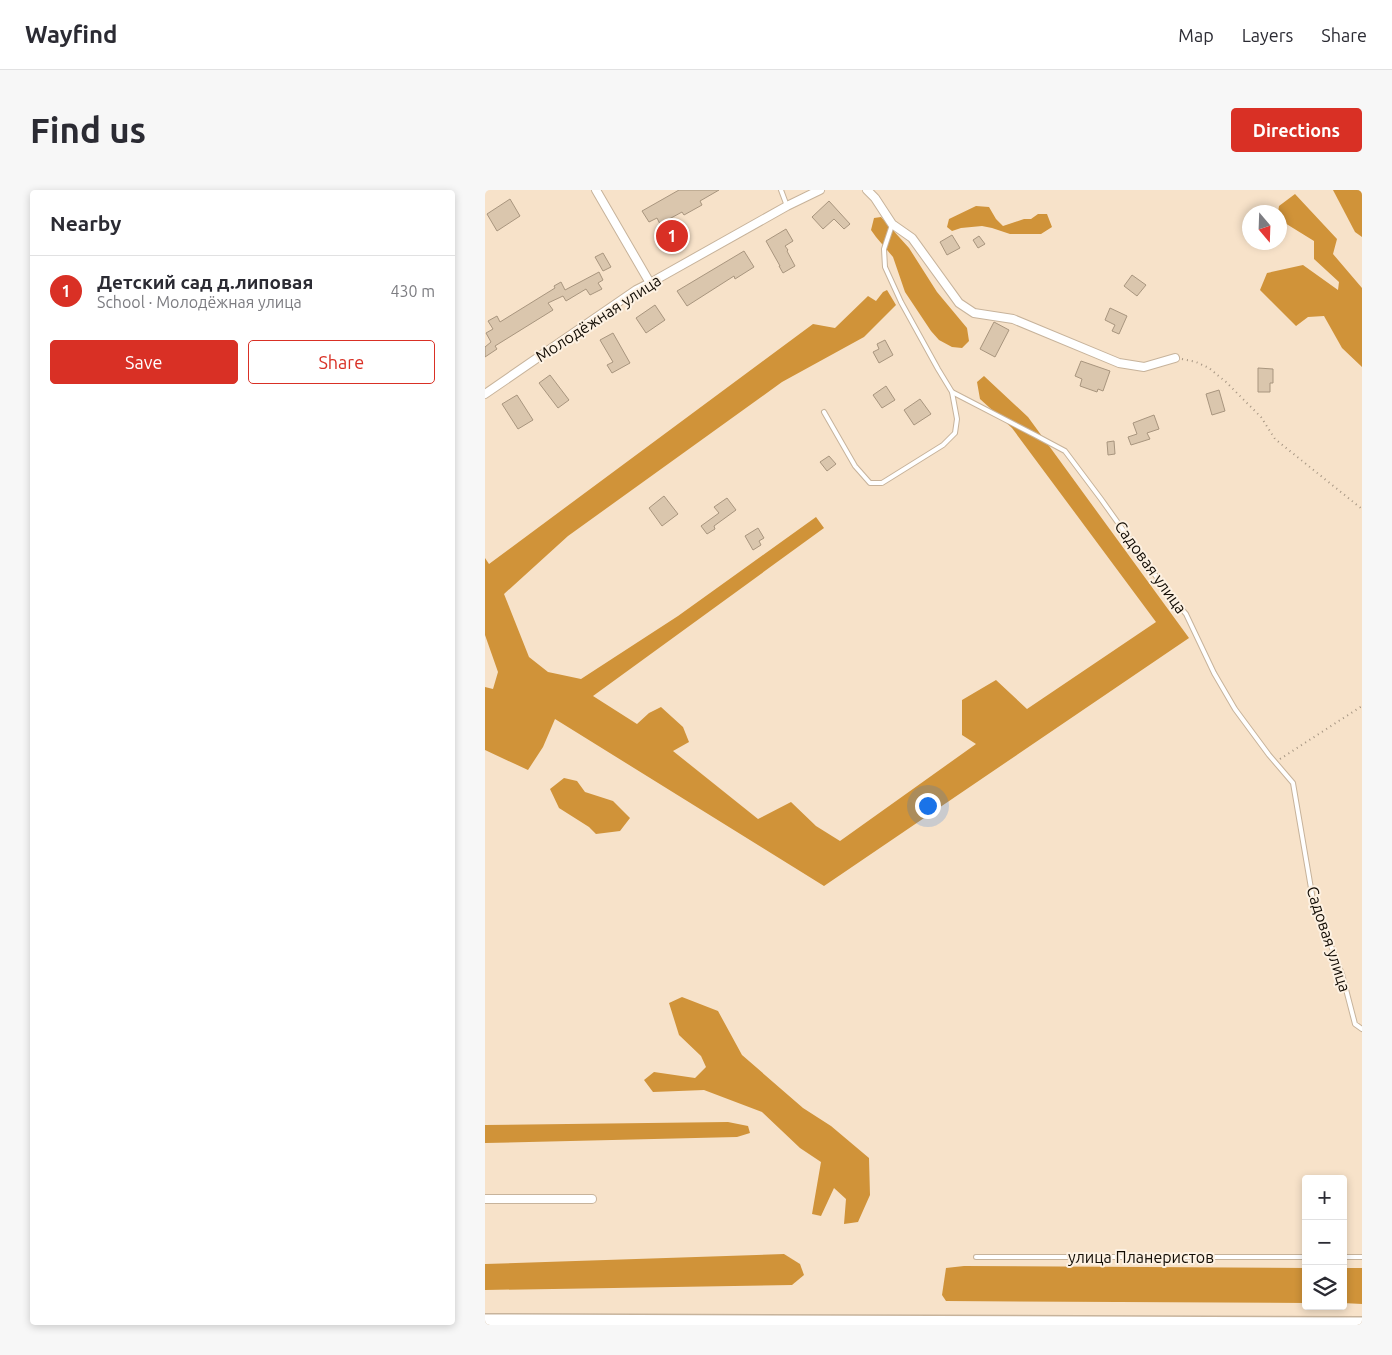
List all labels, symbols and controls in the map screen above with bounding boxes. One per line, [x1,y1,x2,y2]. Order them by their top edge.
text: Wayfind [25,21,117,48]
text: Map [1178,25,1214,45]
text: Layers [1242,25,1293,45]
text: Share [1321,25,1367,45]
button: Directions [1231,108,1362,152]
text: Find us [30,110,146,150]
north arrow [1242,205,1287,250]
text: Nearby [50,211,121,235]
pin: 1 [656,217,688,255]
text: Детский сад д.липовая [97,271,313,293]
street label: Молодёжная улица [532,271,664,365]
text: 1 [61,282,71,300]
text: 430 m [390,282,435,300]
text: School · Молодёжная улица [97,293,302,311]
button: Save [50,340,238,384]
button: Share [248,340,435,384]
street label: Садовая улица [1111,517,1191,617]
your location [915,793,941,819]
street label: Садовая улица [1303,884,1355,994]
map controls [1302,1175,1347,1310]
button: + [1302,1175,1347,1220]
button: − [1302,1220,1347,1265]
street label: улица Планеристов [1068,1248,1214,1266]
button: layers [1302,1265,1347,1310]

